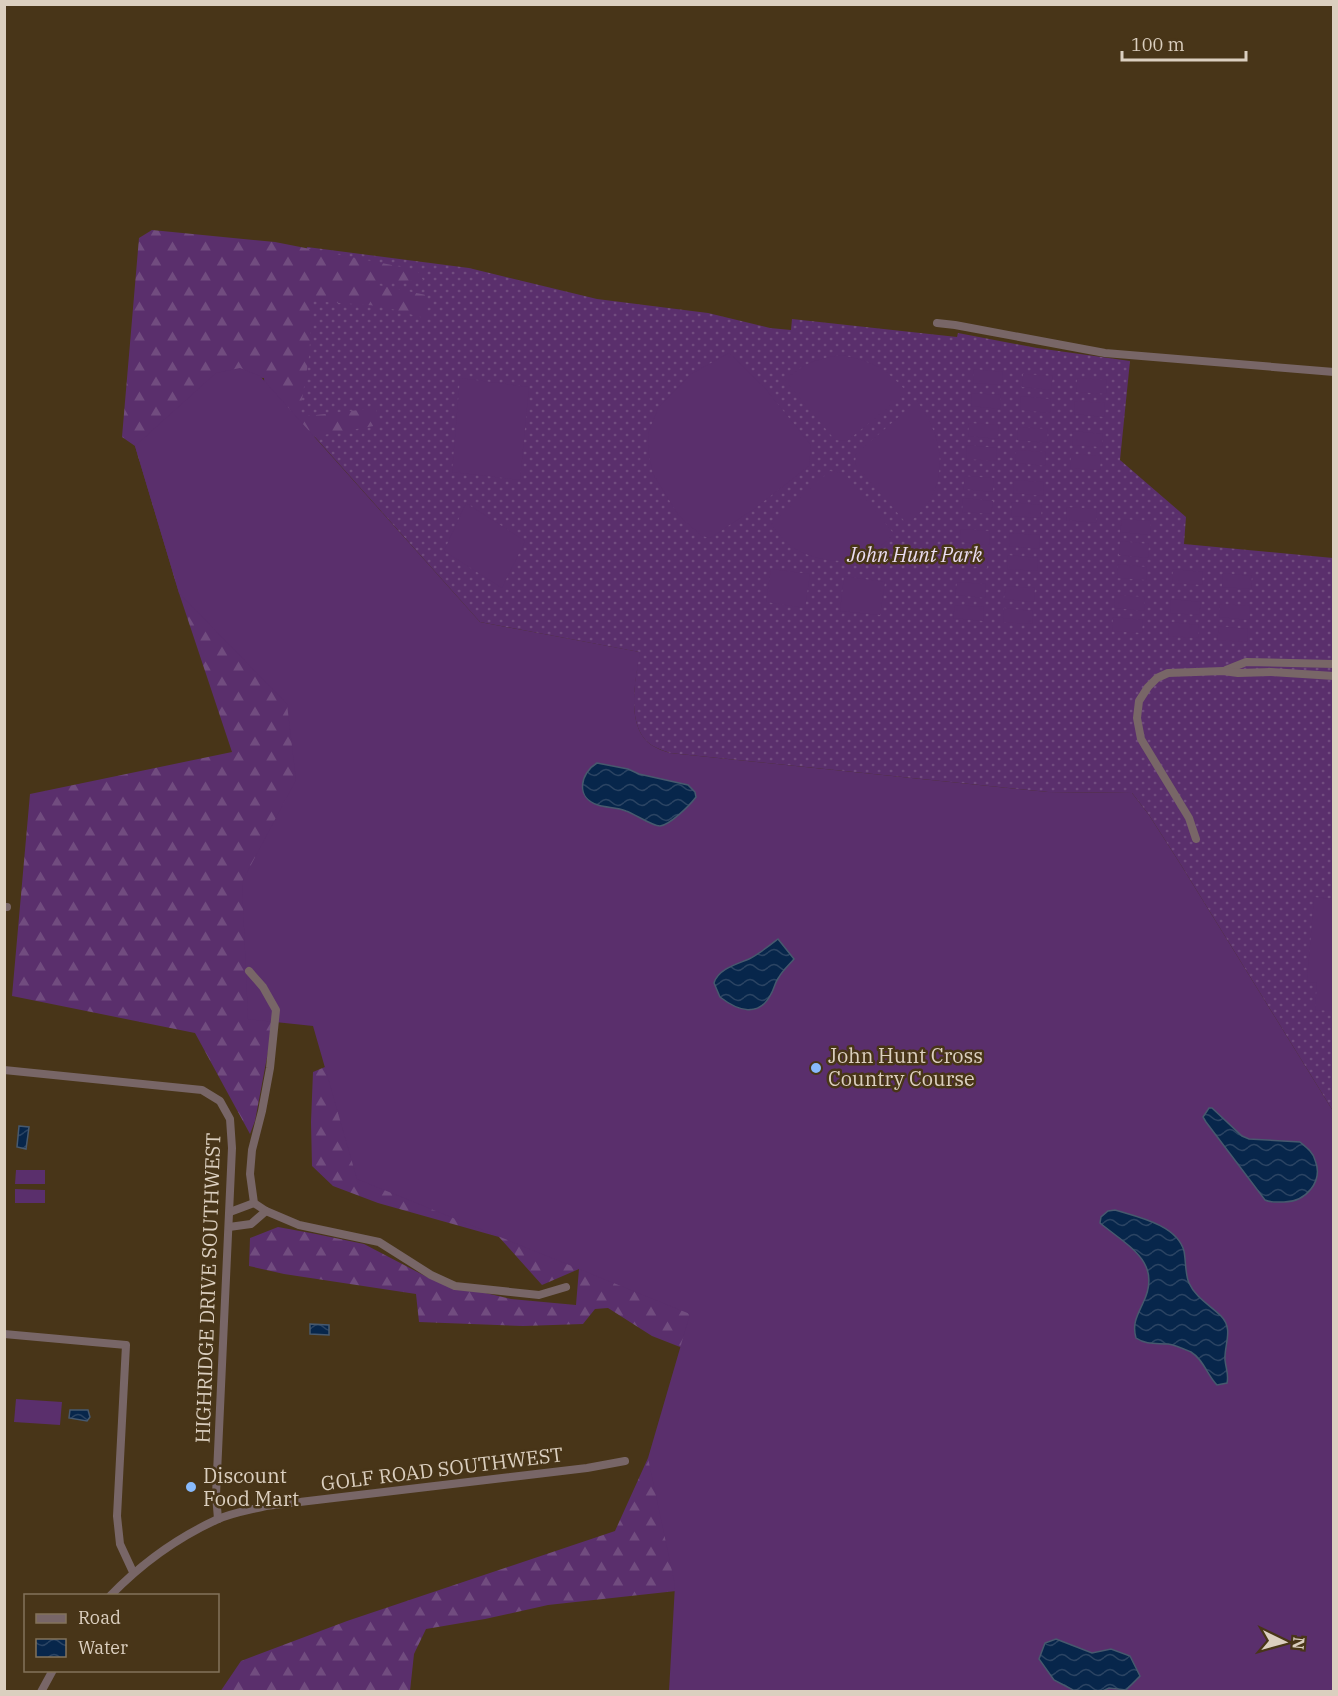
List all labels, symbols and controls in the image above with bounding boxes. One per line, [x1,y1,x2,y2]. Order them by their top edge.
scale bar [1122,24,1246,62]
text: 100 m [1131,33,1185,56]
park label: John Hunt Park [846,541,983,568]
place label: John Hunt Cross Country Course [828,1042,983,1092]
marker: John Hunt Cross Country Course [809,1061,823,1075]
street label: HIGHRIDGE DRIVE SOUTHWEST [189,1132,226,1444]
street label: GOLF ROAD SOUTHWEST [319,1440,565,1497]
place label: Discount Food Mart [203,1462,299,1512]
marker: Discount Food Mart [184,1480,198,1494]
legend [24,1594,219,1672]
text: Road [78,1606,121,1629]
north arrow [1254,1612,1314,1672]
text: Water [78,1636,128,1659]
text: N [1288,1636,1309,1650]

